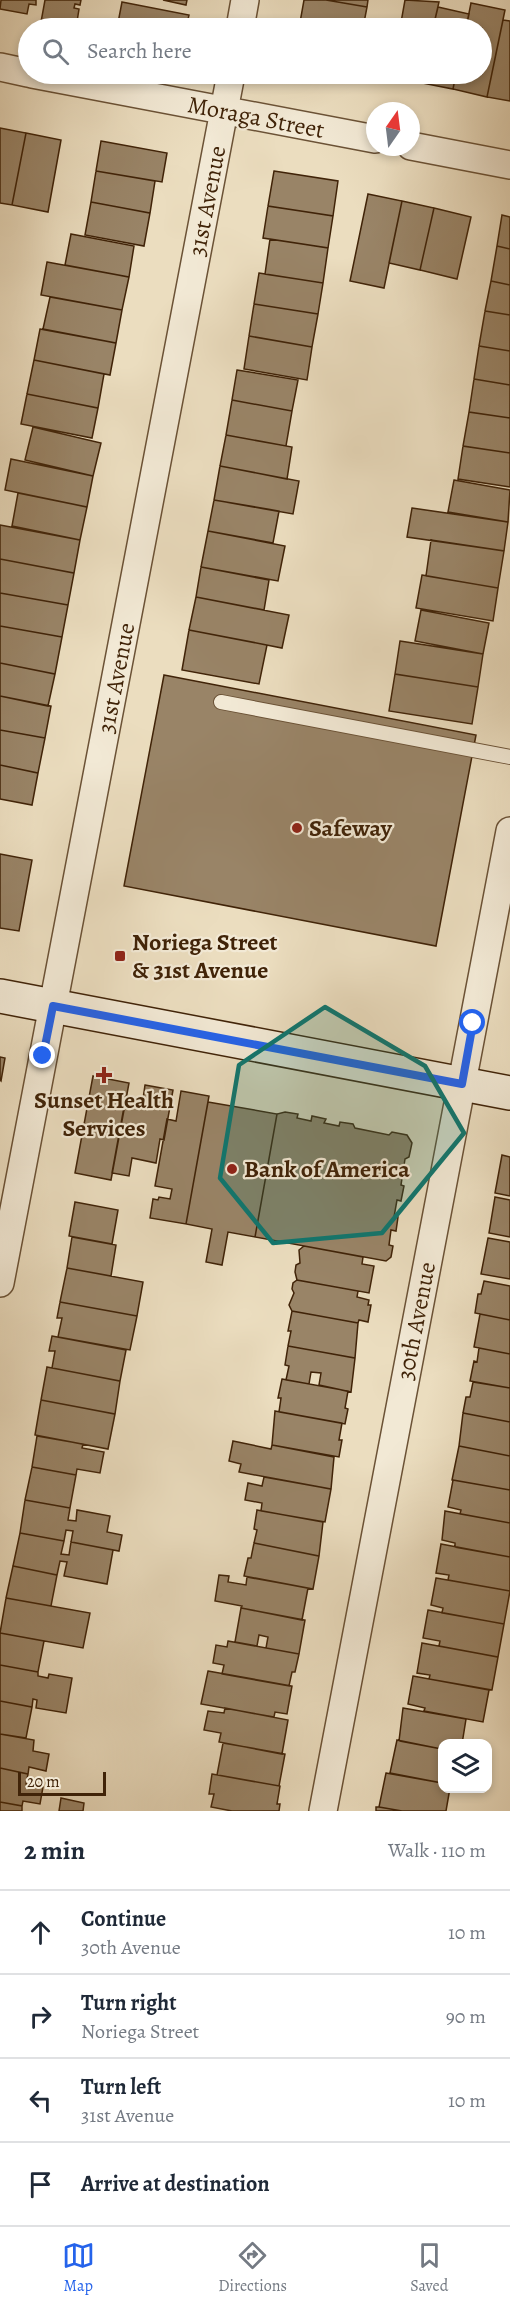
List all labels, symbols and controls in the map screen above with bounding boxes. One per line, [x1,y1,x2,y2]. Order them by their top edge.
search box [18,18,492,84]
icon: search [39,35,72,68]
text: Search here [87,36,192,66]
street label: Moraga Street [185,88,327,146]
north arrow [366,102,420,156]
street label: 31st Avenue [181,143,233,259]
street label: 31st Avenue [90,620,142,736]
place label: Safeway [309,812,393,844]
marker: Safeway [290,821,304,835]
place label: Noriega Street & 31st Avenue [132,926,278,986]
marker: Noriega Street & 31st Avenue [113,949,127,963]
route start [459,1009,485,1035]
route end [29,1042,55,1068]
marker: Sunset Health Services [95,1066,113,1084]
place label: Sunset Health Services [34,1084,174,1144]
place label: Bank of America [244,1153,410,1185]
marker: Bank of America [225,1162,239,1176]
street label: 30th Avenue [389,1259,443,1383]
map controls [438,1739,492,1793]
button: layers [438,1739,492,1793]
scale bar [18,1769,106,1796]
text: 20 m [27,1771,60,1793]
text: 2 min [24,1833,85,1868]
text: Walk · 110 m [388,1837,486,1864]
text: Continue [81,1904,166,1934]
icon: ahead [24,1916,57,1949]
text: 10 m [448,1919,486,1946]
text: 30th Avenue [81,1934,181,1961]
text: Turn right [81,1988,177,2018]
icon: right [24,2000,57,2033]
text: 90 m [446,2003,486,2030]
text: Noriega Street [81,2018,199,2045]
text: Turn left [81,2072,161,2102]
icon: left [24,2084,57,2117]
text: 10 m [448,2087,486,2114]
text: 31st Avenue [81,2102,174,2129]
icon: arrive [24,2168,57,2201]
text: Arrive at destination [81,2169,270,2199]
tab: Map [62,2239,95,2297]
tab: Directions [218,2239,287,2297]
tab: Saved [410,2239,448,2297]

